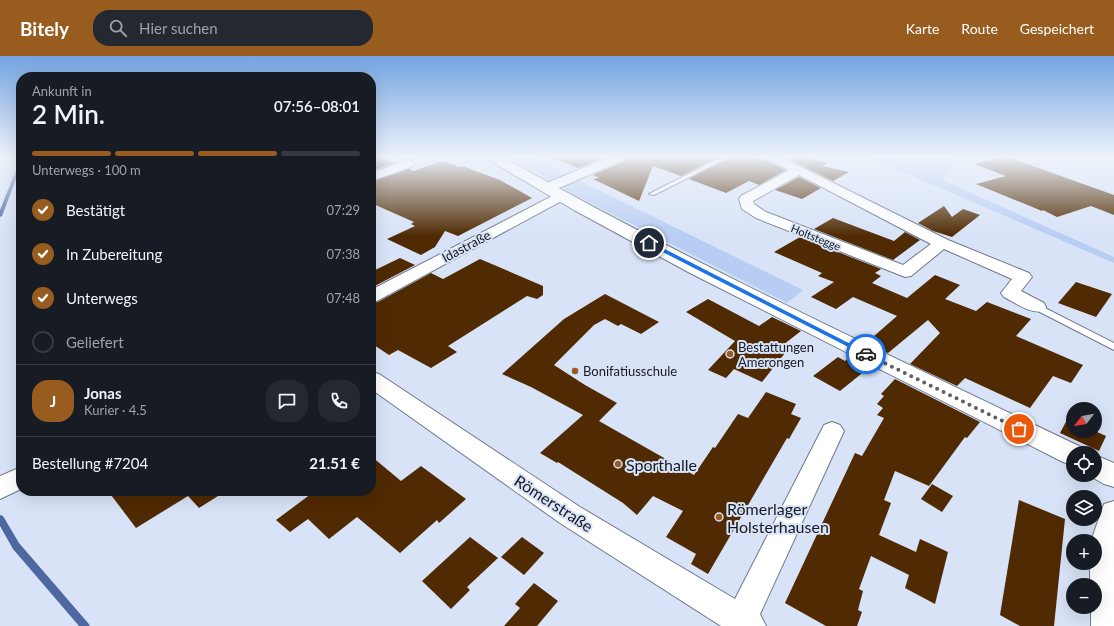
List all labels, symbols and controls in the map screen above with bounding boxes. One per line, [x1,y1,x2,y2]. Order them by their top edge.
search box [93,10,373,46]
text: Bitely [20,17,69,40]
icon: search [107,17,129,39]
text: Hier suchen [139,19,218,37]
text: Karte [906,20,939,37]
text: Route [961,20,998,37]
text: Gespeichert [1020,20,1094,37]
text: Ankunft in [32,83,92,99]
text: 07:56–08:01 [274,97,360,115]
text: 2 Min. [32,98,105,130]
text: Unterwegs · 100 m [32,162,141,178]
icon: check [32,199,54,221]
text: Bestätigt [66,201,125,219]
text: 07:29 [327,202,360,218]
street label: Holtstegge [789,221,843,253]
street label: Idastraße [439,226,493,265]
pin [632,226,666,260]
icon: home [638,232,660,254]
icon: check [32,243,54,265]
text: In Zubereitung [66,245,162,263]
text: 07:38 [327,246,360,262]
icon: check [32,287,54,309]
text: Unterwegs [66,289,138,307]
text: 07:48 [327,290,360,306]
text: Geliefert [66,333,124,351]
courier [846,334,886,374]
place label: Bestattungen Amerongen [738,339,814,370]
icon: car [855,343,877,365]
marker: Bestattungen Amerongen [725,349,735,359]
place label: Bonifatiusschule [583,363,677,379]
marker: Bonifatiusschule [570,366,580,376]
button: chat [266,380,308,422]
button: phone [318,380,360,422]
text: Jonas [84,384,121,402]
text: J [50,392,56,410]
text: Kurier · 4.5 [84,402,147,418]
north arrow [1066,402,1102,438]
map controls [1066,402,1102,614]
pin [1002,412,1036,446]
icon: bag [1008,418,1030,440]
button: locate [1066,446,1102,482]
text: Bestellung #7204 [32,454,148,472]
text: 21.51 € [309,454,360,472]
place label: Sporthalle [626,455,697,474]
marker: Sporthalle [613,459,623,469]
street label: Römerstraße [511,471,597,535]
button: layers [1066,490,1102,526]
place label: Römerlager Holsterhausen [727,499,829,536]
marker: Römerlager Holsterhausen [714,512,724,522]
button: + [1066,534,1102,570]
button: − [1066,578,1102,614]

